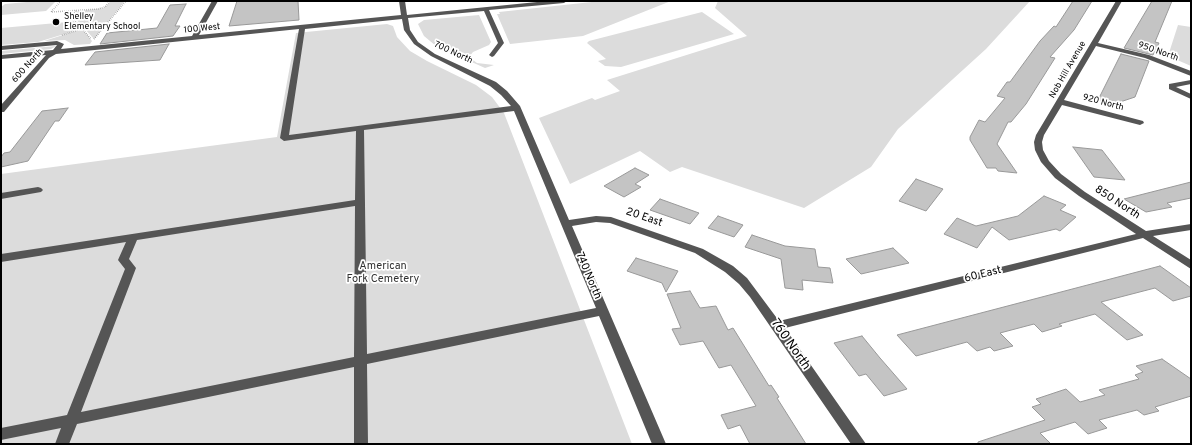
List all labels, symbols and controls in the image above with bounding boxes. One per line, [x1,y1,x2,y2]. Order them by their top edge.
place label: Shelley Elementary School [64,12,140,33]
marker: Shelley Elementary School [51,17,61,27]
street label: 100 West [183,22,221,36]
street label: 700 North [432,39,474,67]
street label: Nob Hill Avenue [1047,40,1089,100]
street label: 950 North [1136,40,1180,64]
street label: 600 North [10,47,46,85]
street label: 920 North [1081,92,1125,114]
street label: 850 North [1092,183,1142,223]
street label: 20 East [624,206,664,230]
street label: 740 North [572,251,604,301]
park label: American Fork Cemetery [347,260,419,286]
street label: 60 East [963,264,1003,286]
street label: 760 North [767,316,813,374]

